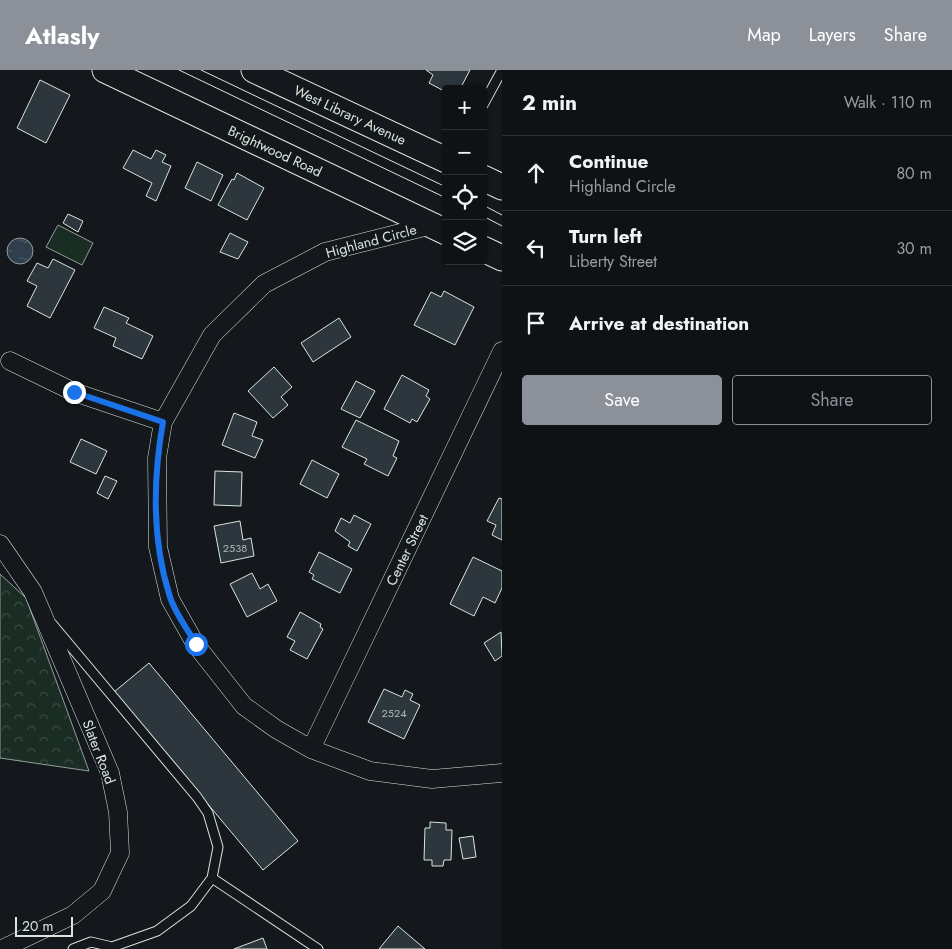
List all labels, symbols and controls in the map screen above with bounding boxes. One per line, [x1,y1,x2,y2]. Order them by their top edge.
text: Atlasly [25,18,100,53]
text: Map [747,22,781,48]
text: Layers [809,22,856,48]
text: Share [884,22,927,48]
street label: West Library Avenue [291,80,409,150]
map controls [442,85,487,265]
button: + [442,85,487,130]
text: 2 min [522,88,577,118]
text: Walk · 110 m [844,91,932,114]
street label: Brightwood Road [225,120,325,182]
button: − [442,130,487,175]
text: Continue [569,148,648,175]
icon: ahead [522,159,550,187]
text: 80 m [896,162,932,185]
button: locate [442,175,487,220]
text: Highland Circle [569,175,676,198]
street label: Highland Circle [323,219,419,263]
button: layers [442,220,487,265]
text: Turn left [569,223,642,250]
icon: left [522,234,550,262]
text: 30 m [896,237,932,260]
text: Liberty Street [569,250,657,273]
icon: arrive [522,309,550,337]
text: Arrive at destination [569,310,749,337]
button: Save [522,375,722,425]
button: Share [732,375,932,425]
route end [63,381,86,404]
street label: Center Street [381,510,433,589]
house number: 2538 [223,540,247,556]
route start [185,633,208,656]
house number: 2524 [381,705,407,721]
street label: Slater Road [78,717,120,787]
scale bar [15,914,72,937]
text: 20 m [22,916,54,936]

